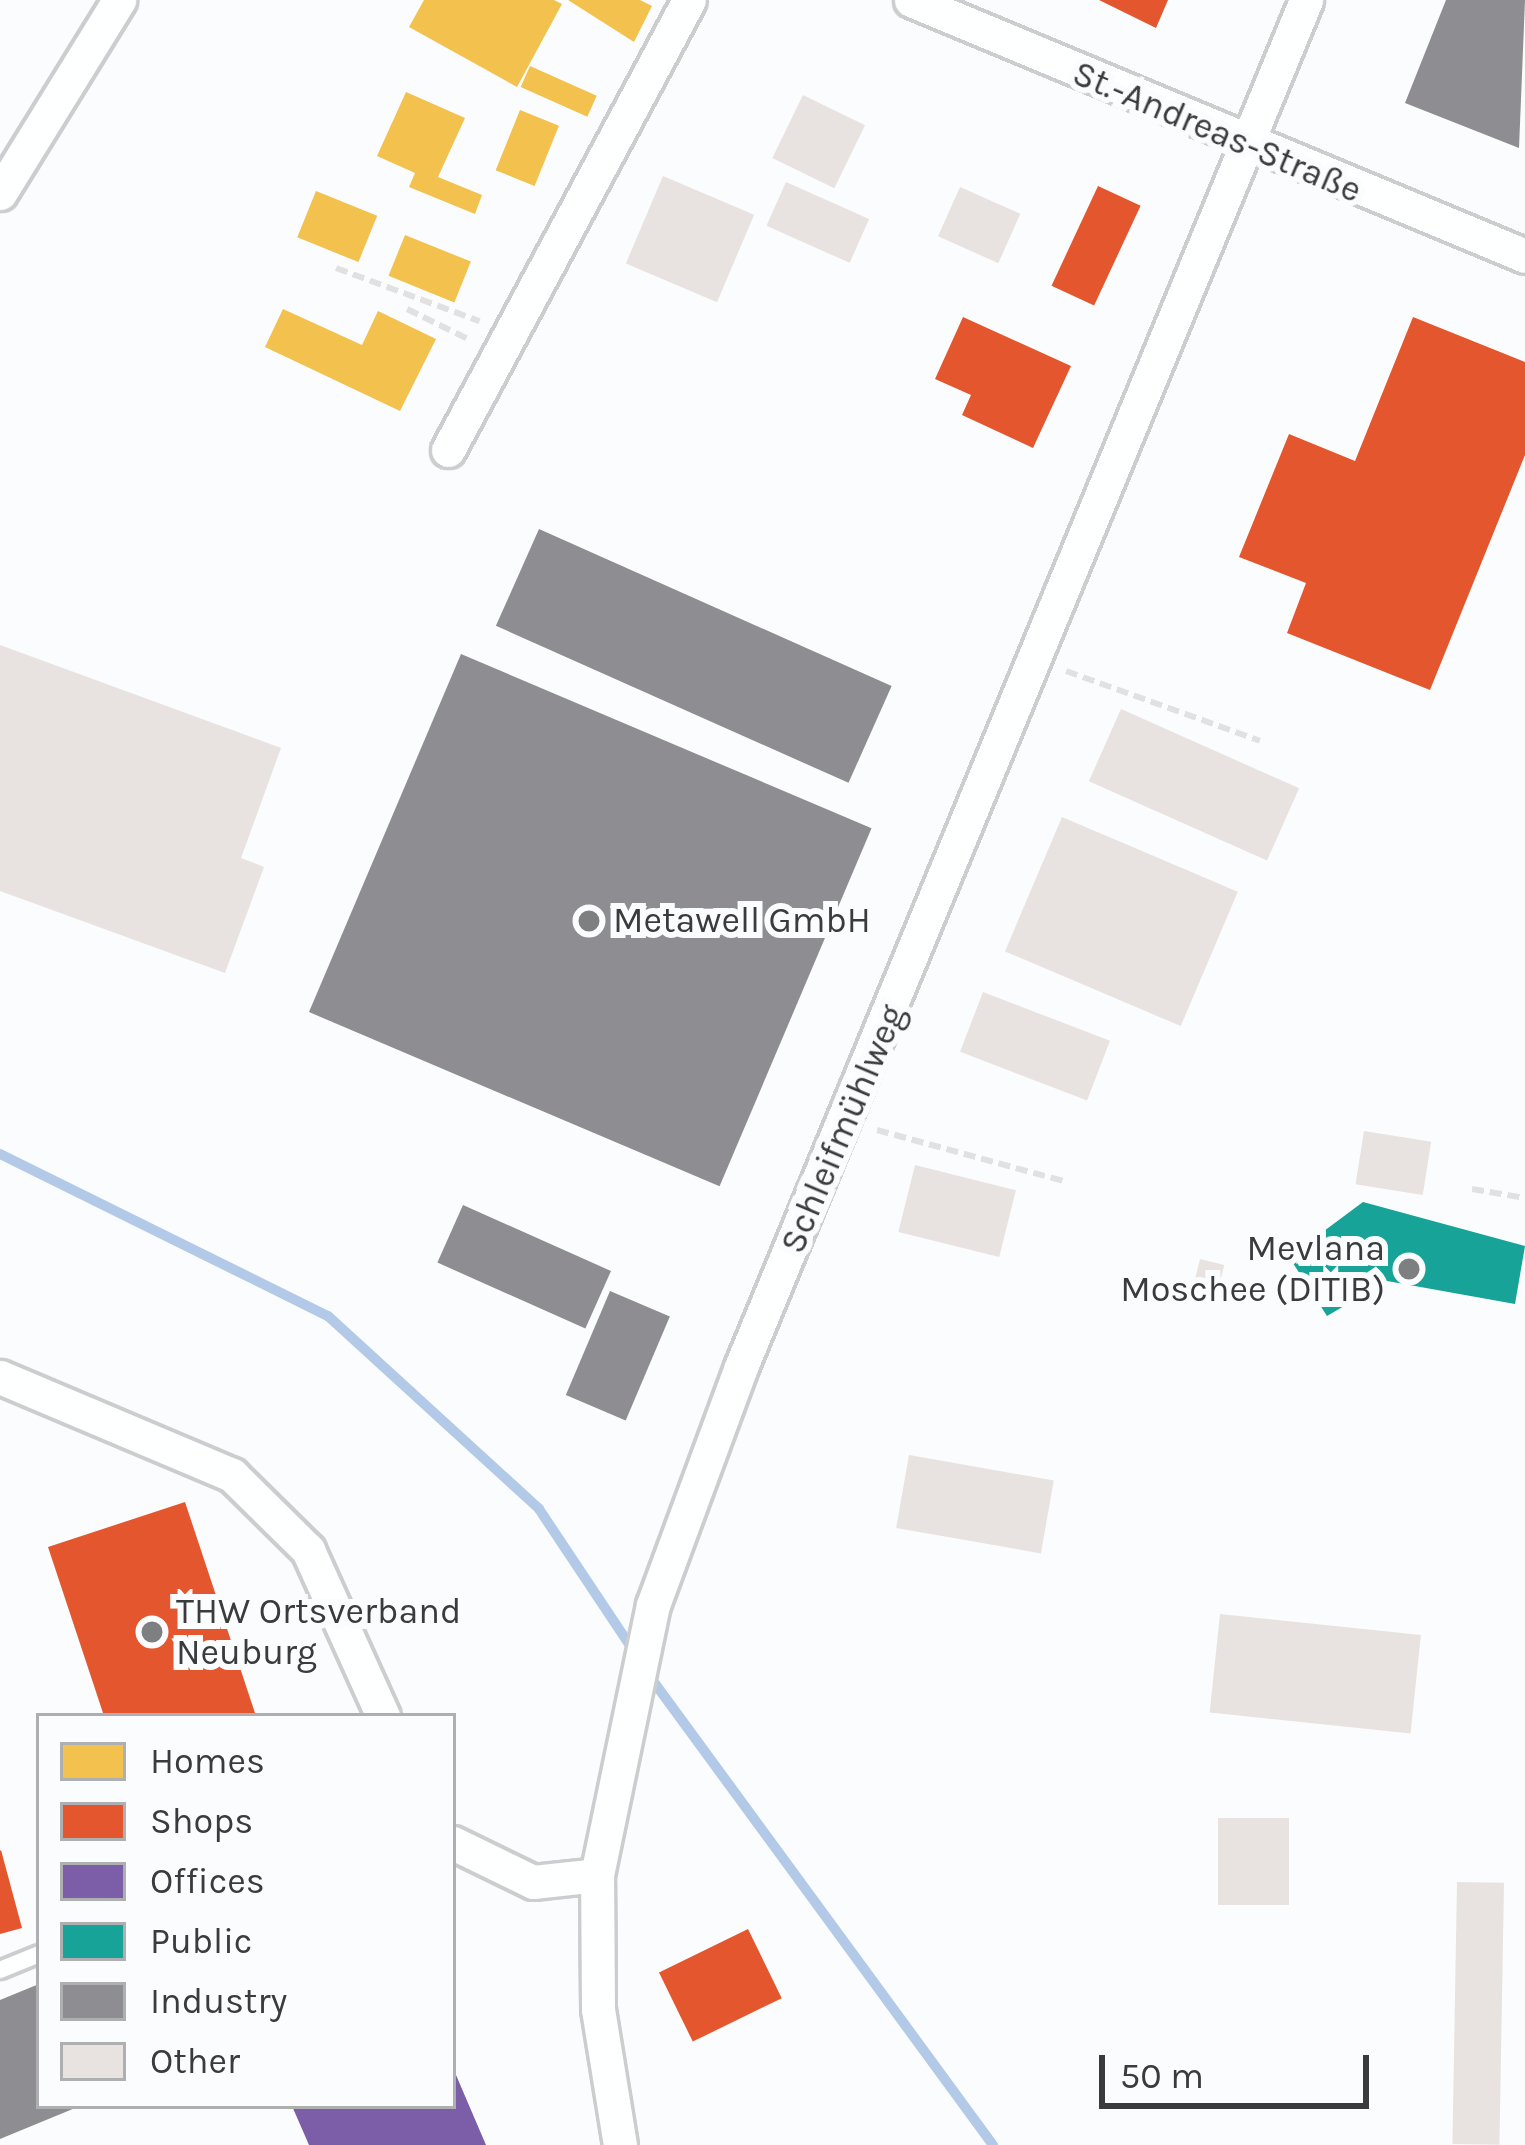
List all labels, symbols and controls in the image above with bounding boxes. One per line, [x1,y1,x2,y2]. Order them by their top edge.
street label: St.-Andreas-Straße [1066,52,1368,212]
place label: Metawell GmbH [613,899,871,943]
marker: Metawell GmbH [576,908,602,934]
street label: Schleifmühlweg [771,998,915,1260]
place label: Mevlana Moschee (DITIB) [1120,1226,1385,1311]
marker: Mevlana Moschee (DITIB) [1396,1256,1422,1282]
place label: THW Ortsverband Neuburg [176,1589,461,1674]
marker: THW Ortsverband Neuburg [139,1619,165,1645]
legend [36,1713,456,2109]
text: Homes [150,1740,265,1782]
text: Shops [150,1800,253,1842]
text: Offices [150,1860,265,1902]
text: Public [150,1920,252,1962]
text: Industry [150,1980,287,2022]
scale bar [1105,2031,1375,2105]
text: Other [150,2040,240,2082]
text: 50 m [1120,2055,1204,2097]

